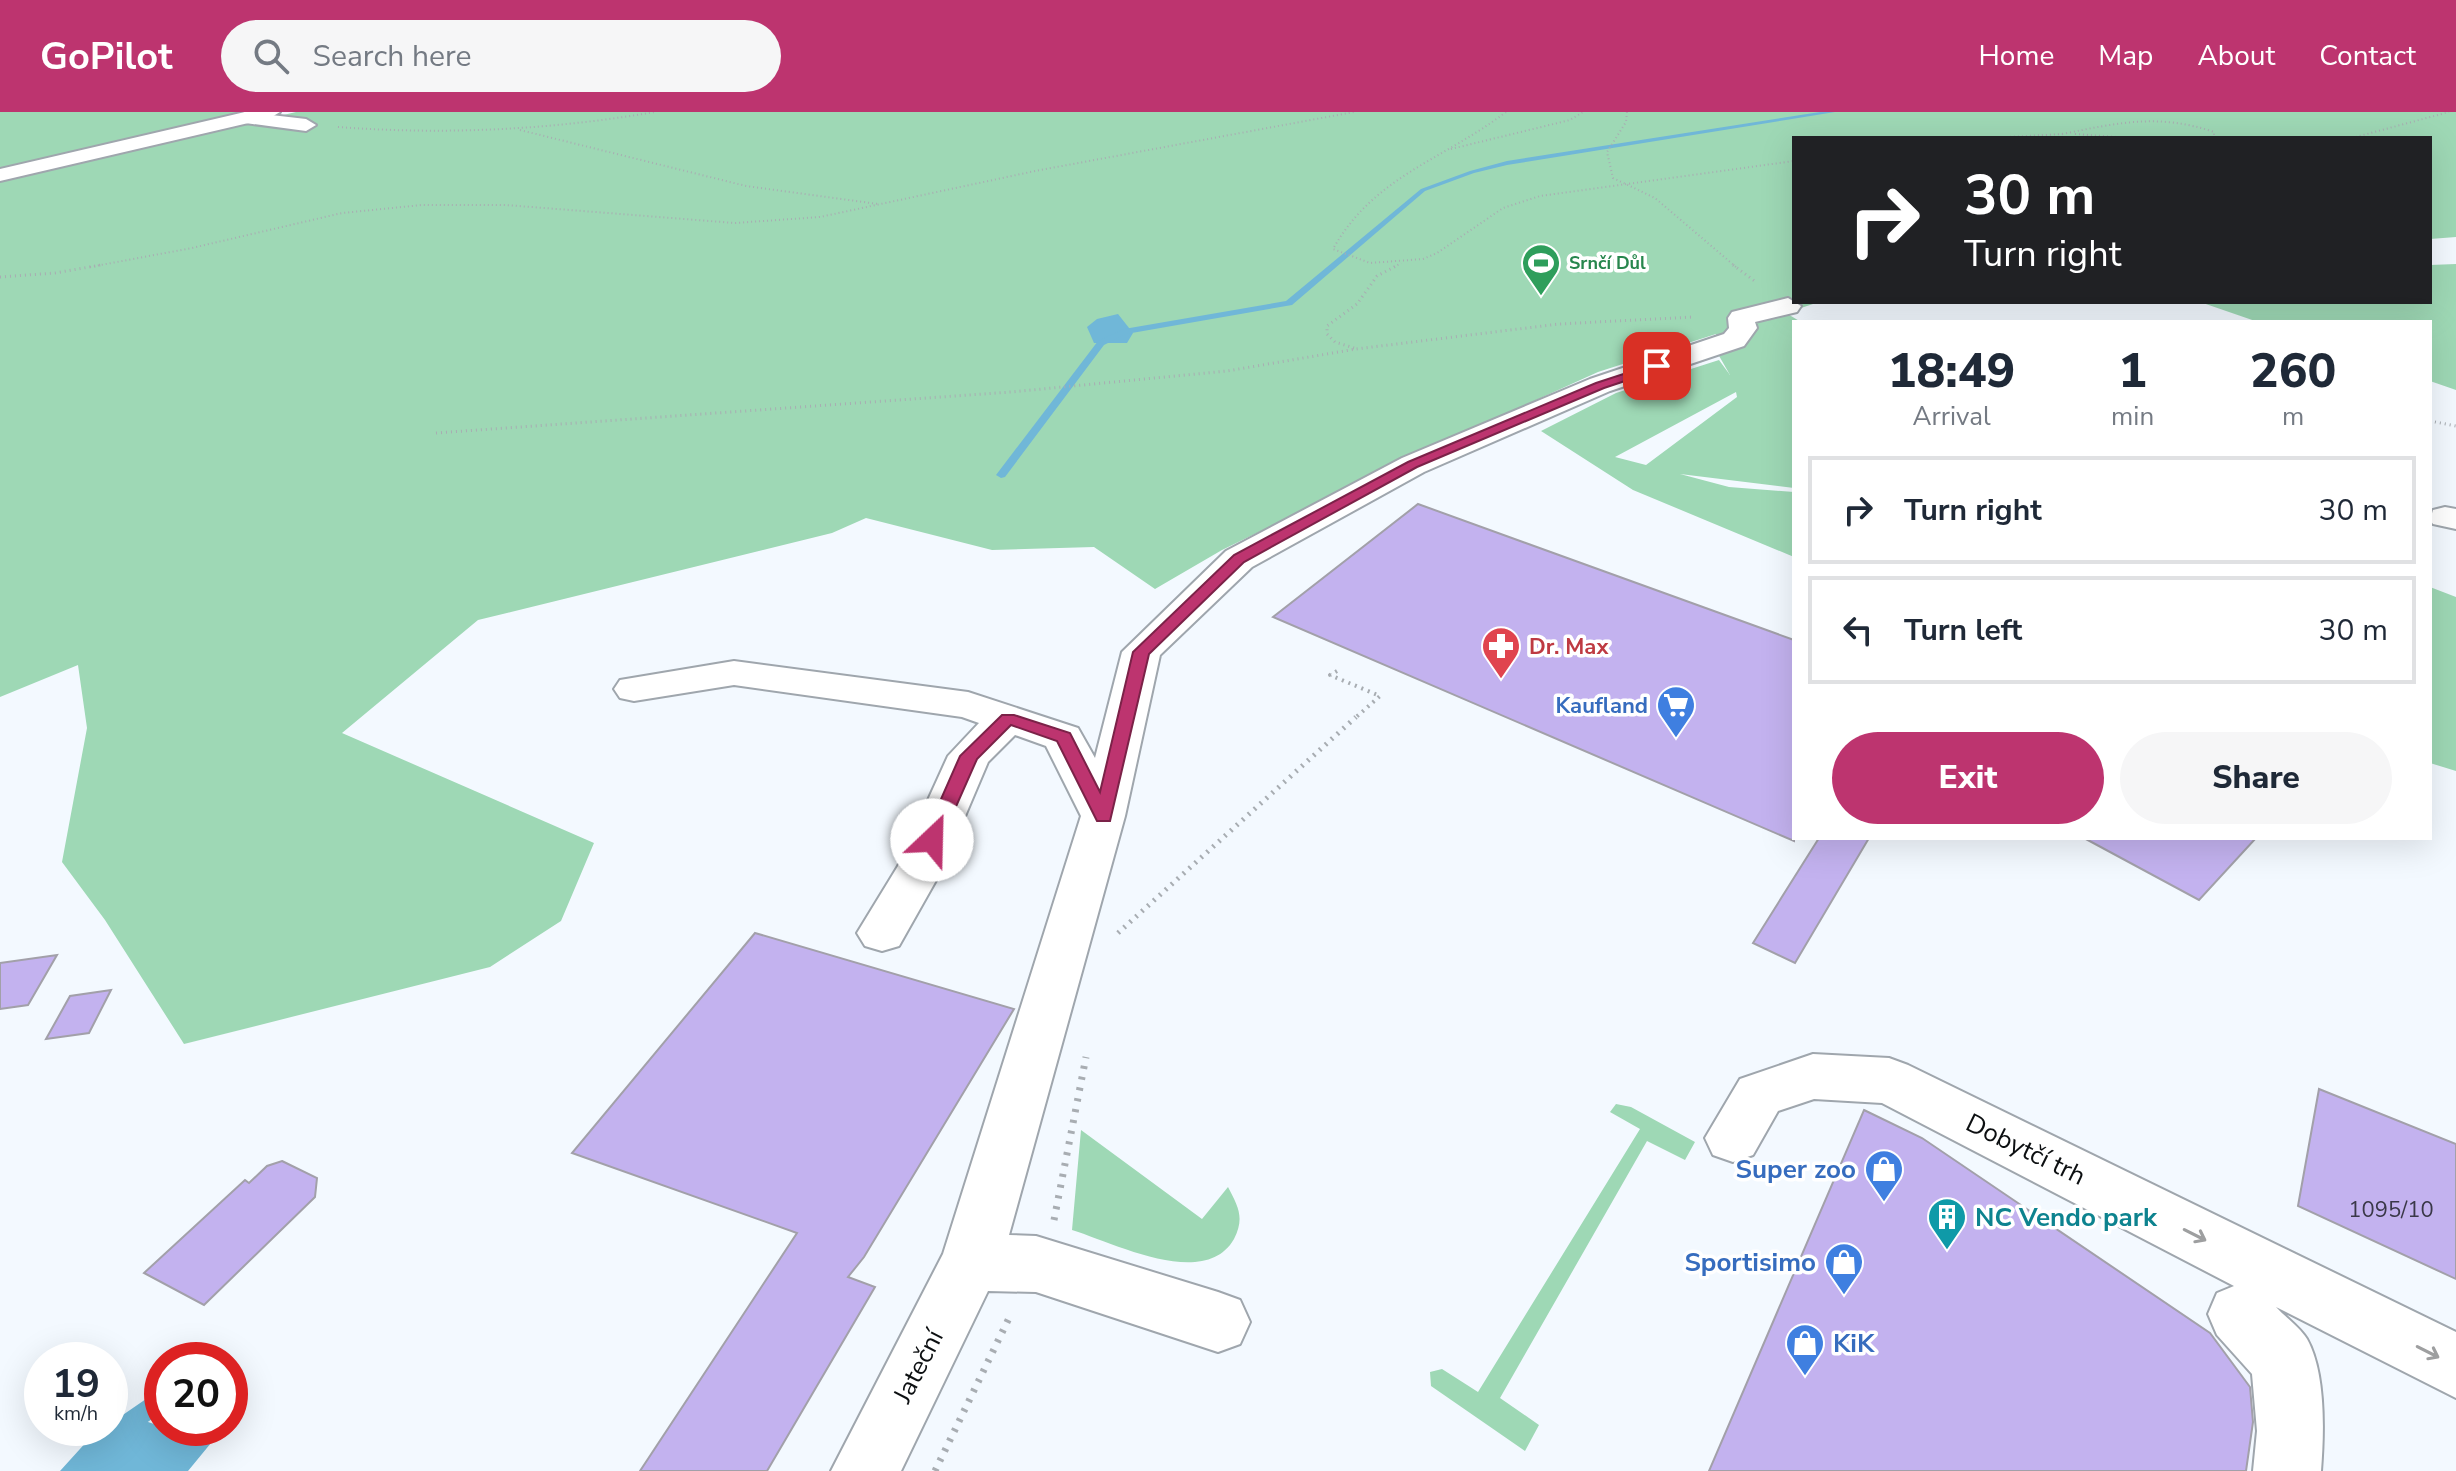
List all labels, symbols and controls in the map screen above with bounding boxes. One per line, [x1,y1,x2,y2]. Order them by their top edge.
search box [221,20,781,92]
text: GoPilot [40,31,173,82]
icon: search [249,34,293,78]
text: Search here [313,36,472,77]
text: Home [1979,37,2054,75]
text: Map [2098,37,2153,75]
text: About [2197,37,2275,75]
text: Contact [2319,37,2416,75]
text: 30 m [1964,157,2095,234]
icon: right [1832,168,1936,272]
text: Turn right [1964,230,2121,279]
sports icon: Srnčí Důl [1520,242,1562,297]
place label: Srnčí Důl [1569,251,1646,275]
pin [1623,332,1691,400]
text: 18:49 [1888,338,2015,404]
text: 1 [2118,338,2147,404]
text: 260 [2250,338,2336,404]
icon: arrive [1635,344,1679,388]
text: Arrival [1912,399,1991,434]
text: min [2111,399,2154,434]
text: m [2282,399,2304,434]
icon: right [1836,488,1880,532]
text: Turn right [1904,490,2042,531]
text: 30 m [2319,490,2388,531]
icon: left [1836,608,1880,652]
text: Turn left [1904,610,2022,651]
text: 30 m [2319,610,2388,651]
pharmacy icon: Dr. Max [1480,625,1522,680]
place label: Dr. Max [1529,632,1609,662]
supermarket icon: Kaufland [1655,684,1697,739]
place label: Kaufland [1555,691,1648,721]
button: Exit [1832,732,2104,824]
button: Share [2120,732,2392,824]
position arrow [890,798,974,882]
street label: Dobytčí trh [1960,1105,2092,1194]
shop icon: Super zoo [1863,1148,1905,1203]
place label: Super zoo [1736,1152,1856,1187]
house number: 1095/10 [2348,1195,2434,1225]
building icon: NC Vendo park [1926,1196,1968,1251]
place label: NC Vendo park [1975,1200,2158,1235]
one-way arrow [2183,1228,2207,1243]
shop icon: Sportisimo [1823,1241,1865,1296]
place label: Sportisimo [1684,1245,1816,1280]
street label: Jateční [885,1322,953,1410]
shop icon: KiK [1784,1322,1826,1377]
place label: KiK [1833,1326,1875,1361]
speed limit sign: 20 [144,1342,248,1446]
one-way arrow [2415,1345,2439,1360]
text: 19 [52,1357,100,1411]
text: km/h [54,1400,98,1427]

